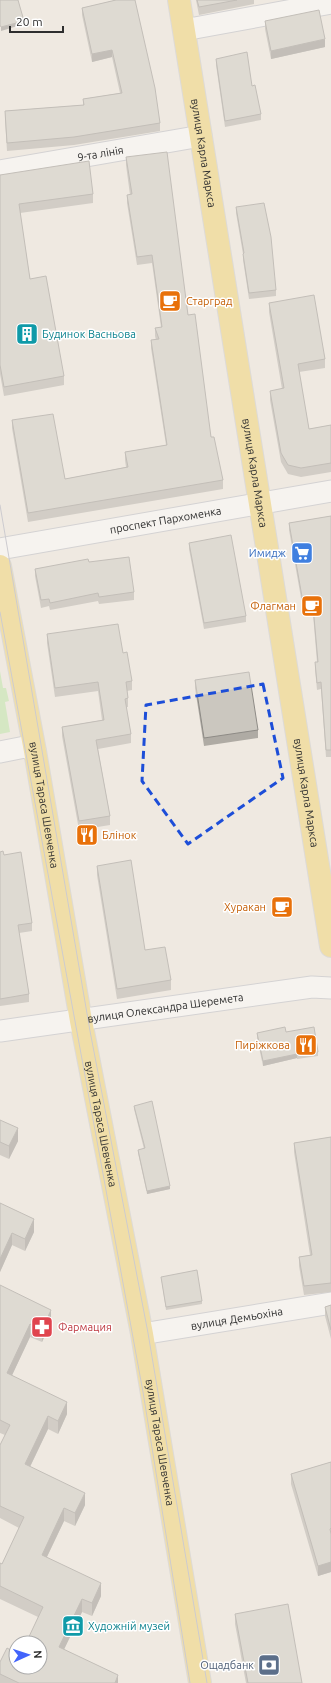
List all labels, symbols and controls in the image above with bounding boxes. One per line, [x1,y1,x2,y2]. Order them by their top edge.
scale bar [10,8,63,34]
text: 20 m [16,15,43,28]
street label: вулиця Карла Маркса [189,98,218,208]
street label: 9-та лінія [76,144,124,163]
cafe icon: Старград [157,288,183,314]
place label: Старград [186,295,233,307]
building icon: Будинок Васньова [14,321,40,347]
place label: Будинок Васньова [42,328,136,340]
street label: вулиця Карла Маркса [240,417,270,528]
street label: проспект Пархоменка [109,504,222,536]
supermarket icon: Имидж [289,540,315,566]
place label: Имидж [249,547,286,559]
cafe icon: Флагман [299,593,325,619]
place label: Флагман [250,600,296,612]
street label: вулиця Карла Маркса [292,737,321,848]
street label: вулиця Тараса Шевченка [27,741,61,869]
restaurant icon: Блінок [74,822,100,848]
place label: Блінок [102,829,137,841]
cafe icon: Хуракан [269,894,295,920]
place label: Хуракан [224,901,266,913]
street label: вулиця Олександра Шеремета [86,991,244,1025]
restaurant icon: Пиріжкова [293,1032,319,1058]
place label: Пиріжкова [235,1039,290,1051]
street label: вулиця Тараса Шевченка [83,1060,119,1188]
street label: вулиця Демьохіна [190,1305,284,1332]
pharmacy icon: Фармация [29,1314,55,1340]
place label: Фармация [58,1321,112,1333]
street label: вулиця Тараса Шевченка [144,1378,176,1507]
museum icon: Художній музей [60,1613,86,1639]
place label: Художній музей [88,1620,170,1632]
north arrow [8,1635,48,1675]
text: N [32,1650,44,1659]
bank icon: Ощадбанк [256,1652,282,1678]
place label: Ощадбанк [200,1659,254,1671]

